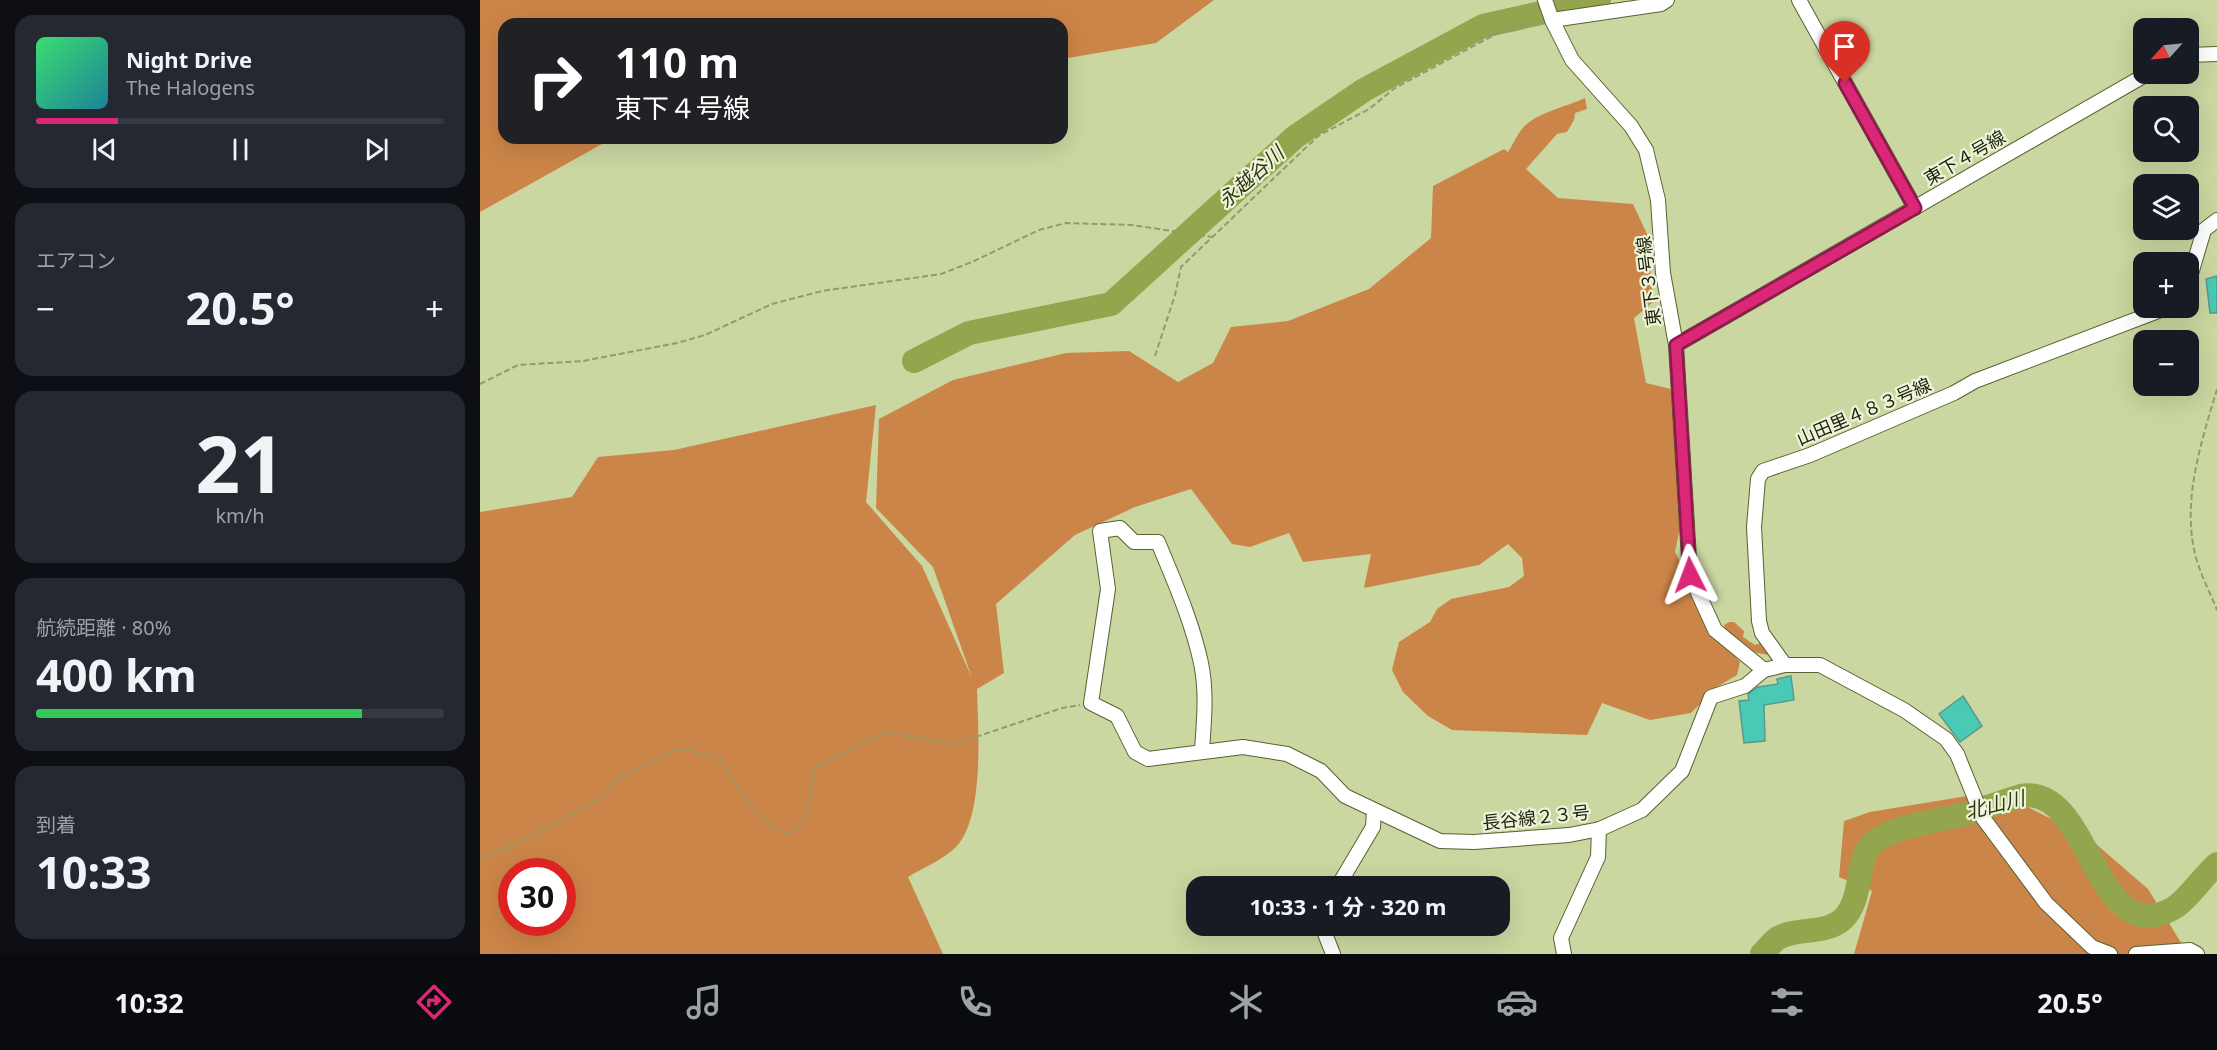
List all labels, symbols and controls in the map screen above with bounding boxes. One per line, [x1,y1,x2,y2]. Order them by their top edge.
north arrow [2133,18,2199,84]
map controls [2133,18,2199,396]
pin [1819,21,1870,83]
icon: arrive [1828,30,1861,63]
text: 110 m [615,33,739,90]
icon: right [516,42,594,120]
text: Night Drive [126,44,252,74]
text: The Halogens [126,74,255,101]
text: 東下４号線 [615,89,750,126]
button: search [2133,96,2199,162]
street label: 東下４号線 [1920,124,2009,190]
icon: previous [88,133,121,166]
icon: pause [224,133,257,166]
icon: next [360,133,393,166]
water label: 永越谷川 [1212,138,1291,213]
button: layers [2133,174,2199,240]
street label: 東下３号線 [1631,235,1665,327]
text: エアコン [36,247,116,274]
button: + [2133,252,2199,318]
text: 20.5° [186,277,294,338]
text: − [36,286,55,331]
text: + [425,286,444,331]
button: − [2133,330,2199,396]
street label: 山田里４８３号線 [1793,372,1935,450]
text: 21 [195,410,285,516]
text: km/h [215,502,265,529]
position arrow [1658,543,1722,607]
text: 航続距離 · 80% [36,614,171,641]
text: 400 km [36,644,197,705]
water label: 北山川 [1963,784,2029,825]
street label: 長谷線２３号 [1481,799,1591,835]
text: 到着 [36,811,76,838]
text: 10:33 [36,841,152,902]
speed limit sign: 30 [498,858,576,936]
text: 10:33 · 1 分 · 320 m [1250,891,1447,921]
icon: directions [413,981,455,1023]
icon: music [683,981,725,1023]
icon: phone [954,981,996,1023]
icon: climate [1225,981,1267,1023]
icon: car [1496,981,1538,1023]
icon: filters [1766,981,1808,1023]
text: 10:32 [114,984,184,1021]
text: 20.5° [2037,984,2103,1021]

